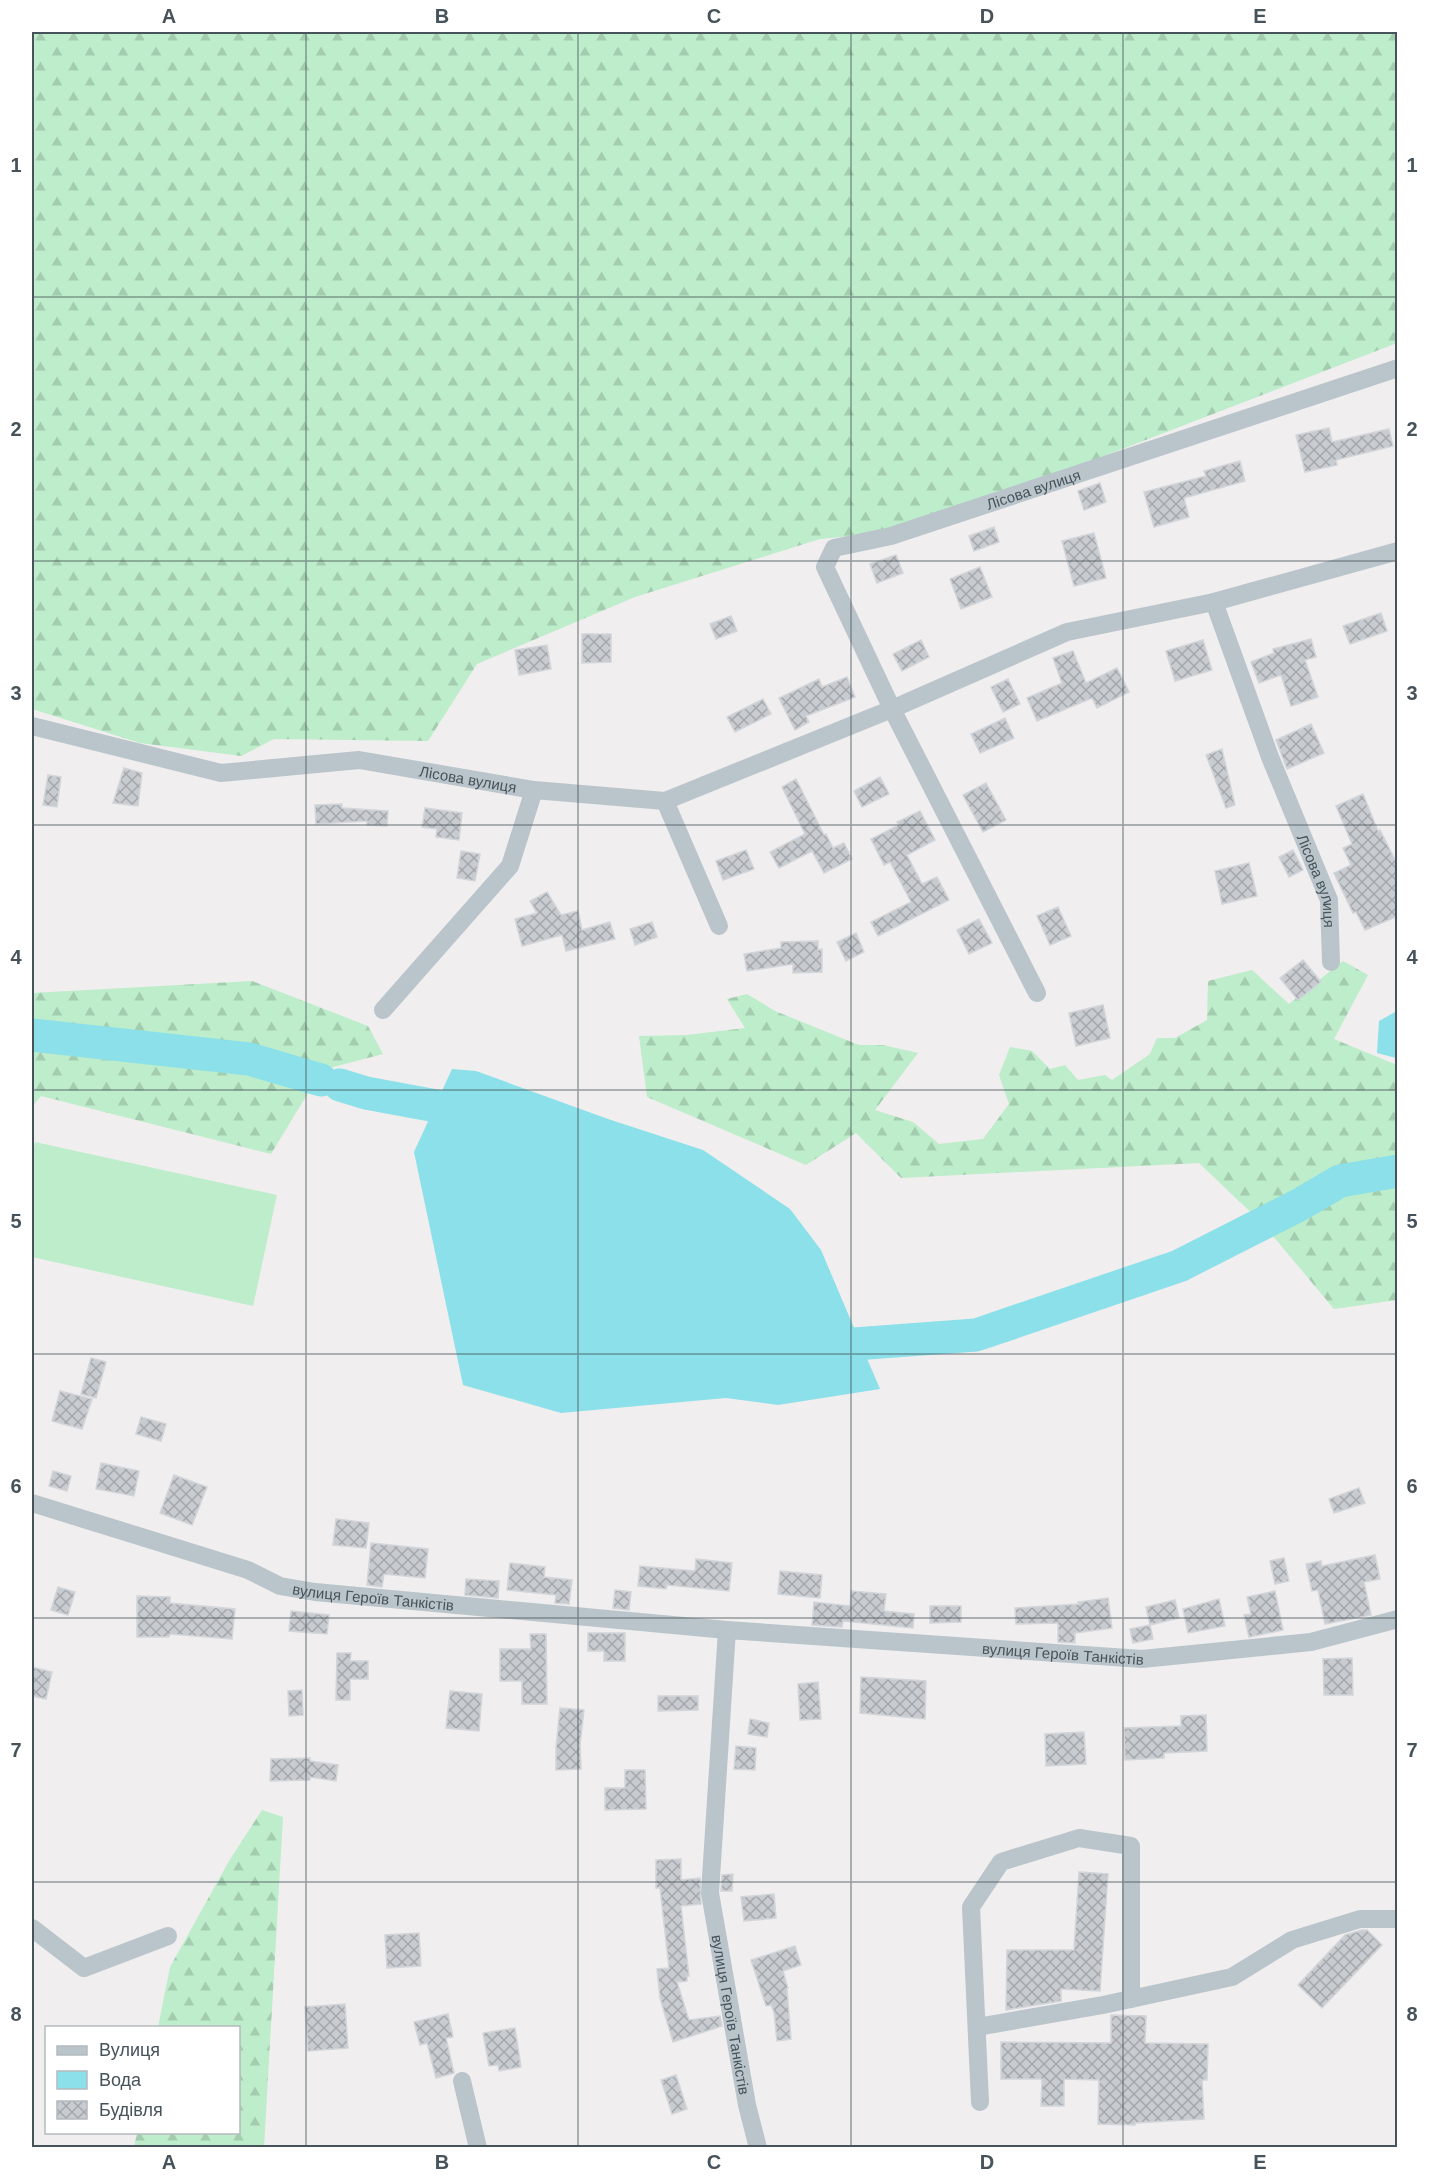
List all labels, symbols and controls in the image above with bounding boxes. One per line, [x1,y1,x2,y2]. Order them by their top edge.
text: A [162,5,176,27]
text: B [435,5,449,27]
text: C [707,5,721,27]
text: D [980,5,994,27]
text: E [1253,5,1267,27]
text: 1 [10,154,22,176]
text: 1 [1406,154,1418,176]
text: 2 [10,418,22,440]
text: 2 [1406,418,1418,440]
street label: Лісова вулиця [984,465,1083,512]
text: 3 [10,682,22,704]
text: 3 [1406,682,1418,704]
street label: Лісова вулиця [418,762,518,795]
street label: Лісова вулиця [1294,831,1338,928]
text: 4 [10,946,22,968]
text: 4 [1406,946,1418,968]
text: 5 [10,1210,22,1232]
text: 5 [1406,1210,1418,1232]
text: 6 [10,1475,22,1497]
text: 6 [1406,1475,1418,1497]
street label: вулиця Героїв Танкістів [291,1580,455,1613]
street label: вулиця Героїв Танкістів [982,1639,1144,1668]
text: 7 [10,1739,22,1761]
text: 7 [1406,1739,1418,1761]
street label: вулиця Героїв Танкістів [709,1933,754,2096]
text: 8 [10,2003,22,2025]
text: 8 [1406,2003,1418,2025]
legend [45,2026,240,2134]
text: Вулиця [99,2040,160,2060]
text: Вода [99,2070,142,2090]
text: Будівля [99,2100,163,2120]
text: A [162,2151,176,2173]
text: B [435,2151,449,2173]
text: C [707,2151,721,2173]
text: D [980,2151,994,2173]
text: E [1253,2151,1267,2173]

